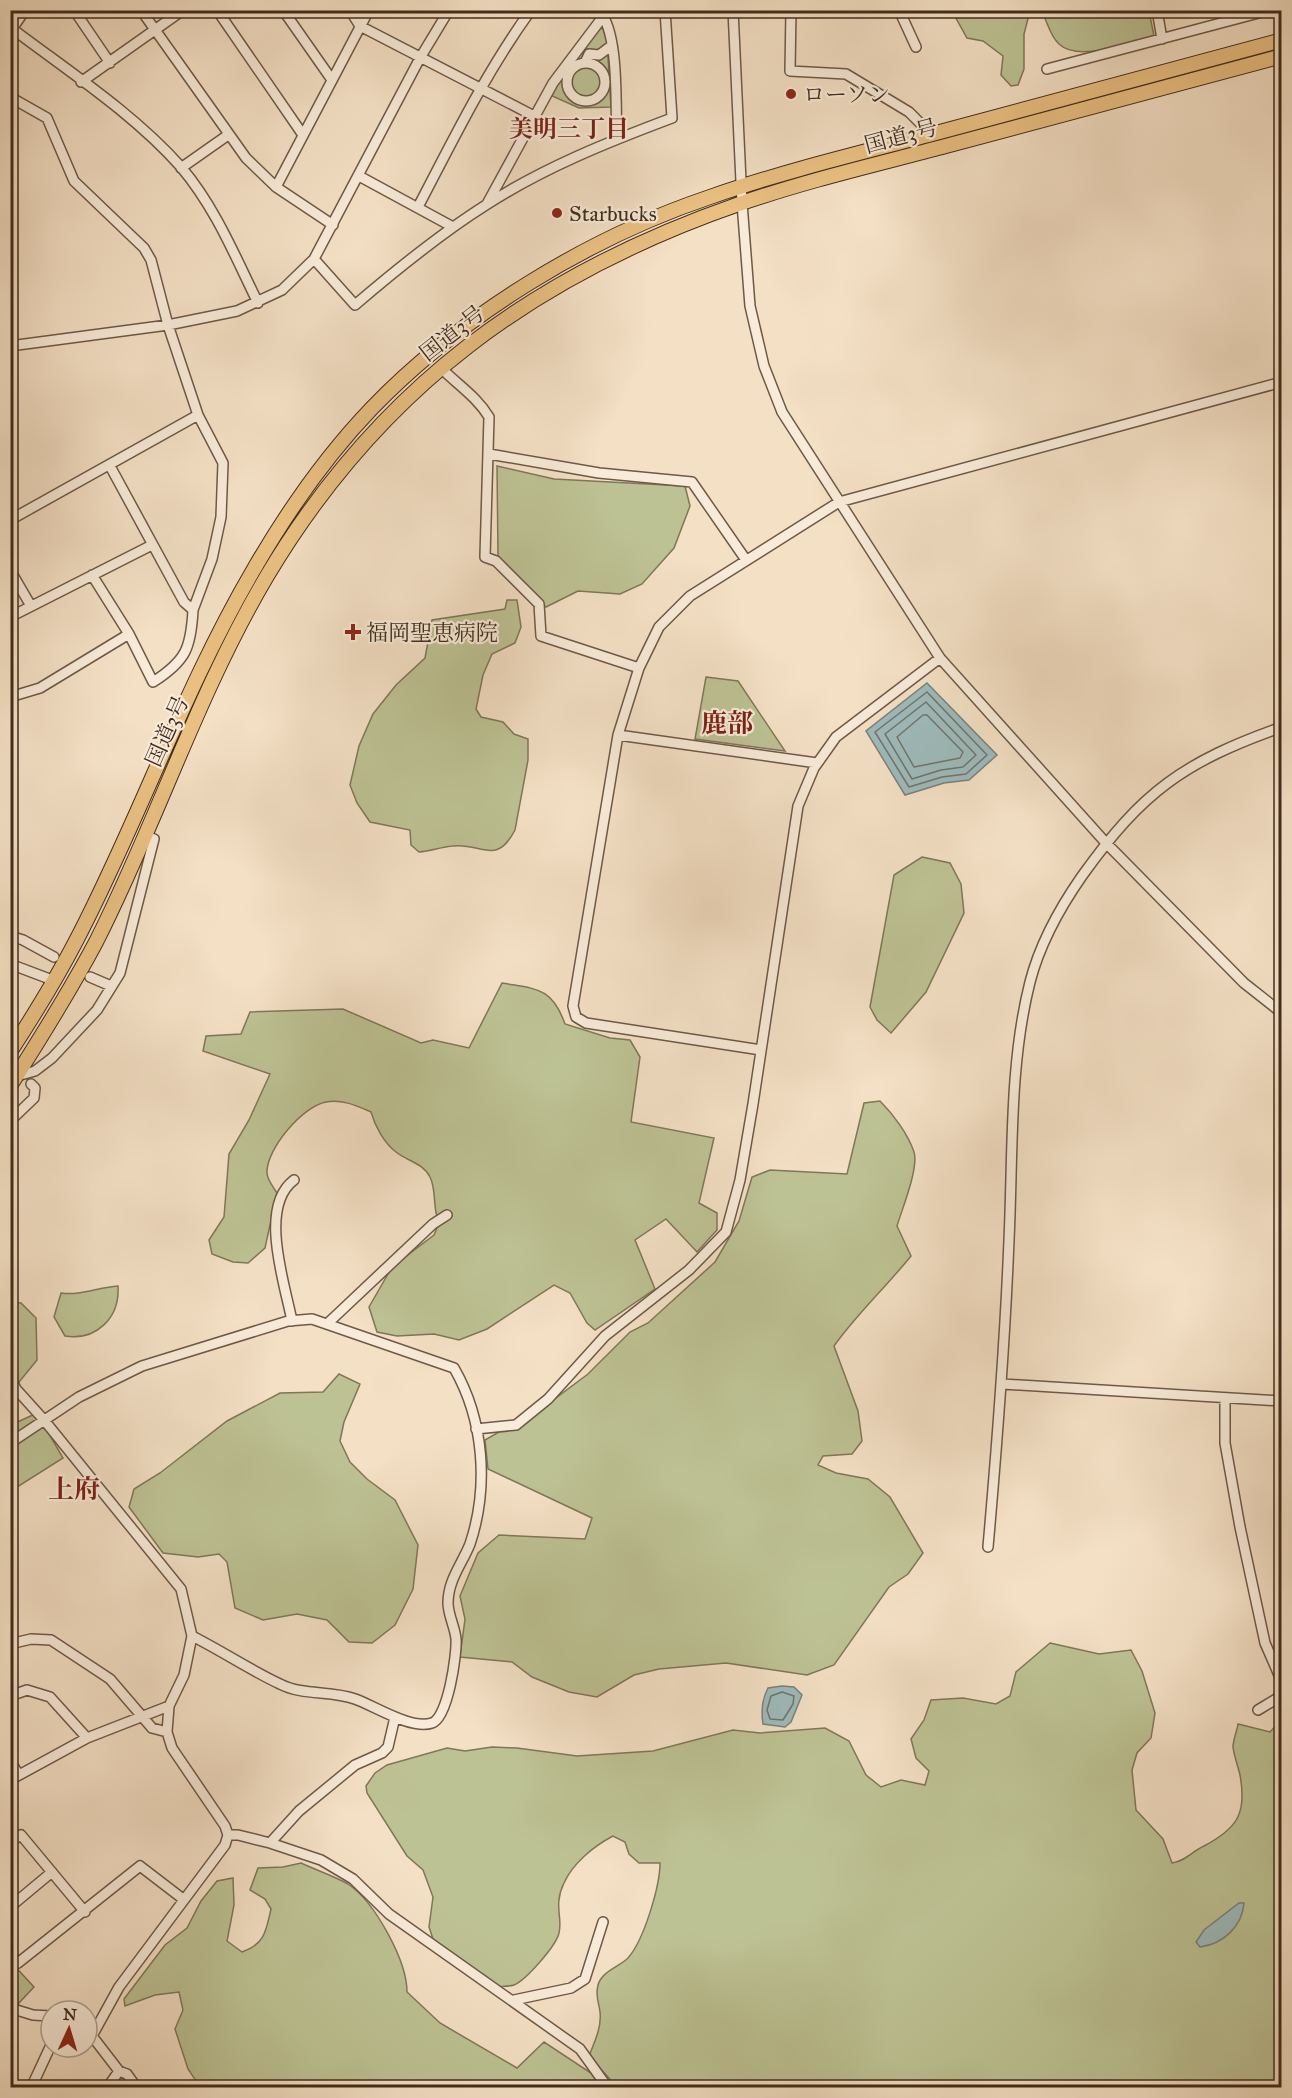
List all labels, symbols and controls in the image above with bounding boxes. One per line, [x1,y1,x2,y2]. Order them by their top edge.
place label: ローソン [803,81,890,108]
marker: ローソン [784,87,798,101]
street label: 国道3号 [861,113,941,159]
district label: 美明三丁目 [509,114,629,144]
place label: Starbucks [569,200,657,227]
marker: Starbucks [550,206,564,220]
street label: 国道3号 [414,299,490,367]
place label: 福岡聖恵病院 [366,619,498,646]
marker: 福岡聖恵病院 [344,623,362,641]
street label: 国道3号 [139,691,195,771]
district label: 鹿部 [701,707,753,739]
district label: 上府 [48,1473,100,1505]
north arrow [39,1999,99,2059]
text: N [63,2005,78,2025]

